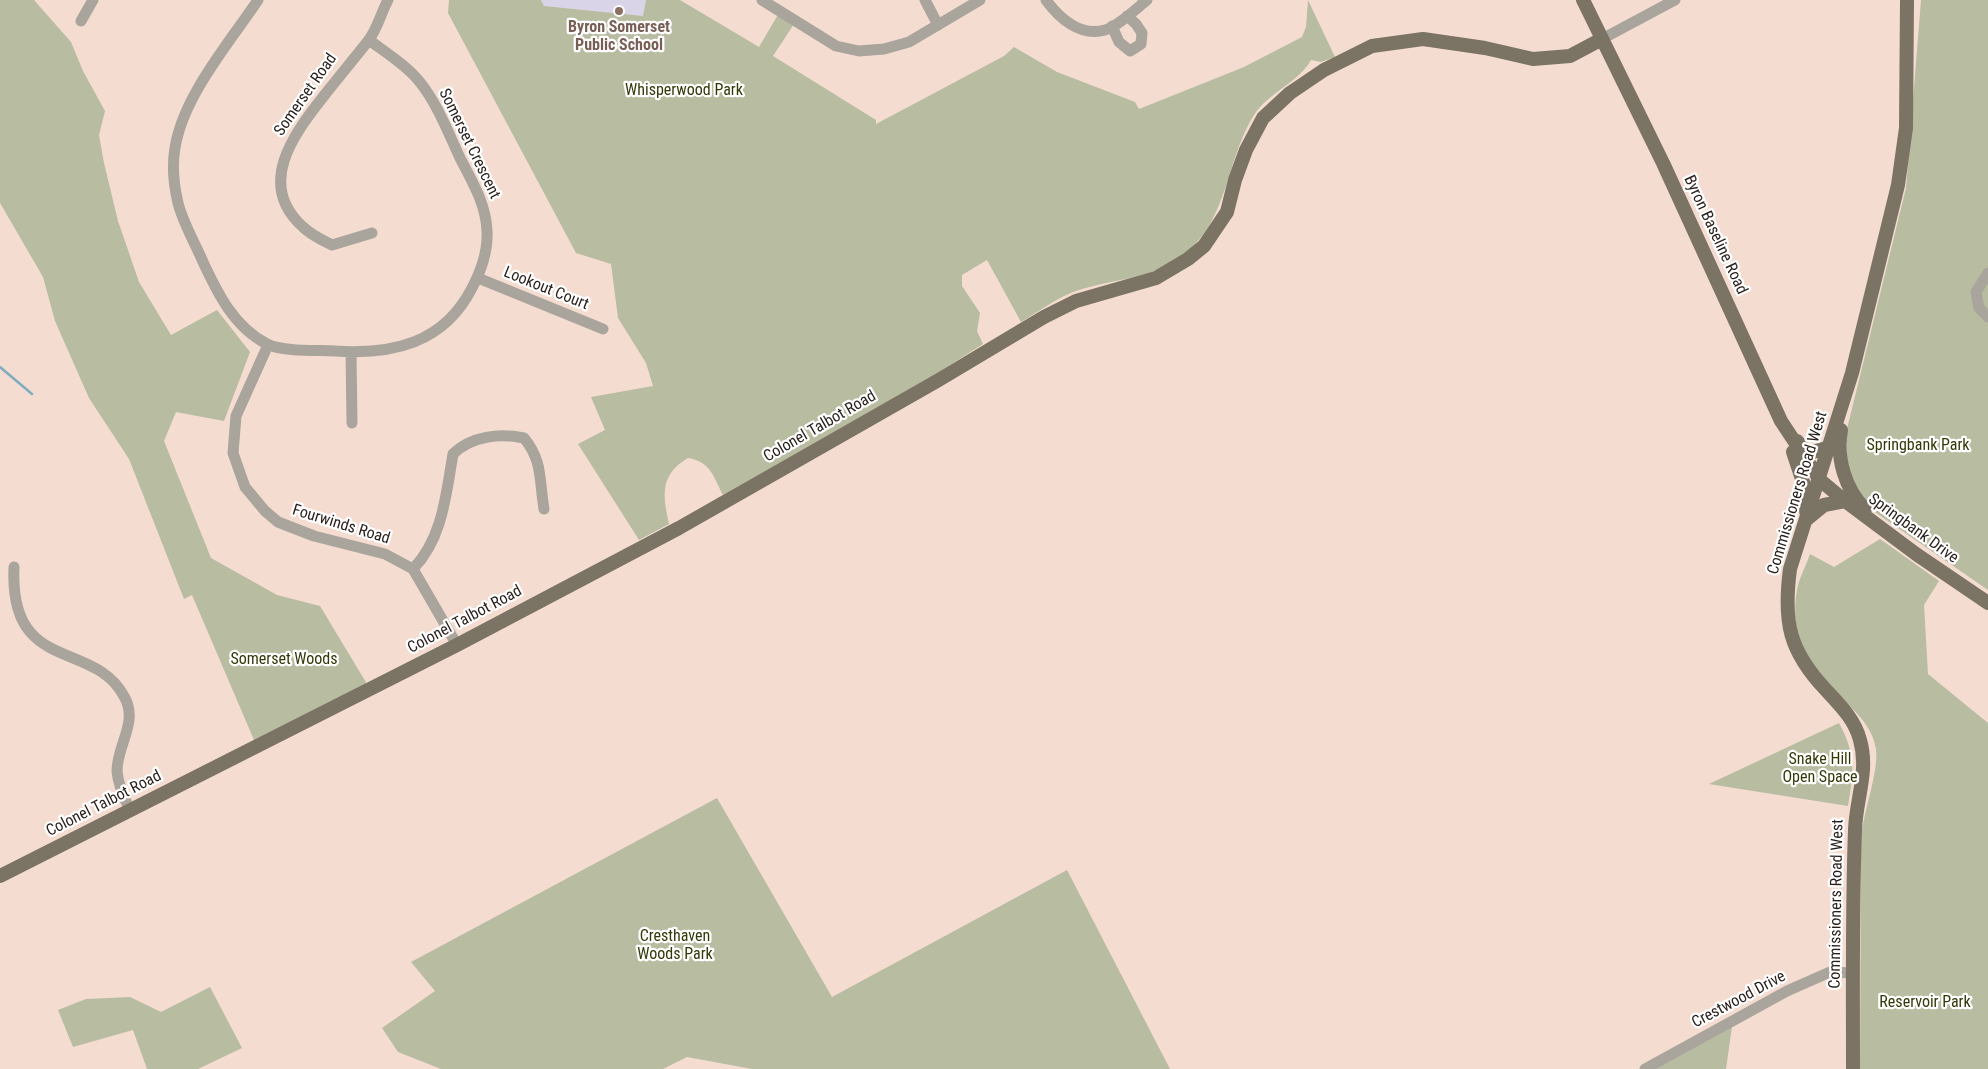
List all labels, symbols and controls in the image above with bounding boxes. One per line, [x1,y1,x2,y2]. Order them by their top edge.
marker: Byron Somerset Public School [613,5,625,17]
place label: Byron Somerset Public School [568,18,670,56]
street label: Somerset Road [271,50,341,140]
park label: Whisperwood Park [625,81,743,101]
street label: Somerset Crescent [434,86,504,202]
street label: Byron Baseline Road [1679,172,1751,298]
street label: Lookout Court [501,263,591,315]
street label: Colonel Talbot Road [760,387,880,467]
street label: Commissioners Road West [1764,409,1832,577]
park label: Springbank Park [1866,436,1970,456]
street label: Springbank Drive [1864,490,1962,568]
street label: Fourwinds Road [290,501,392,549]
street label: Colonel Talbot Road [405,582,525,658]
park label: Somerset Woods [230,650,338,670]
park label: Snake Hill Open Space [1782,750,1858,788]
street label: Colonel Talbot Road [43,767,165,841]
street label: Commissioners Road West [1826,819,1848,989]
park label: Cresthaven Woods Park [637,927,713,965]
street label: Crestwood Drive [1689,967,1789,1033]
park label: Reservoir Park [1879,993,1971,1013]

